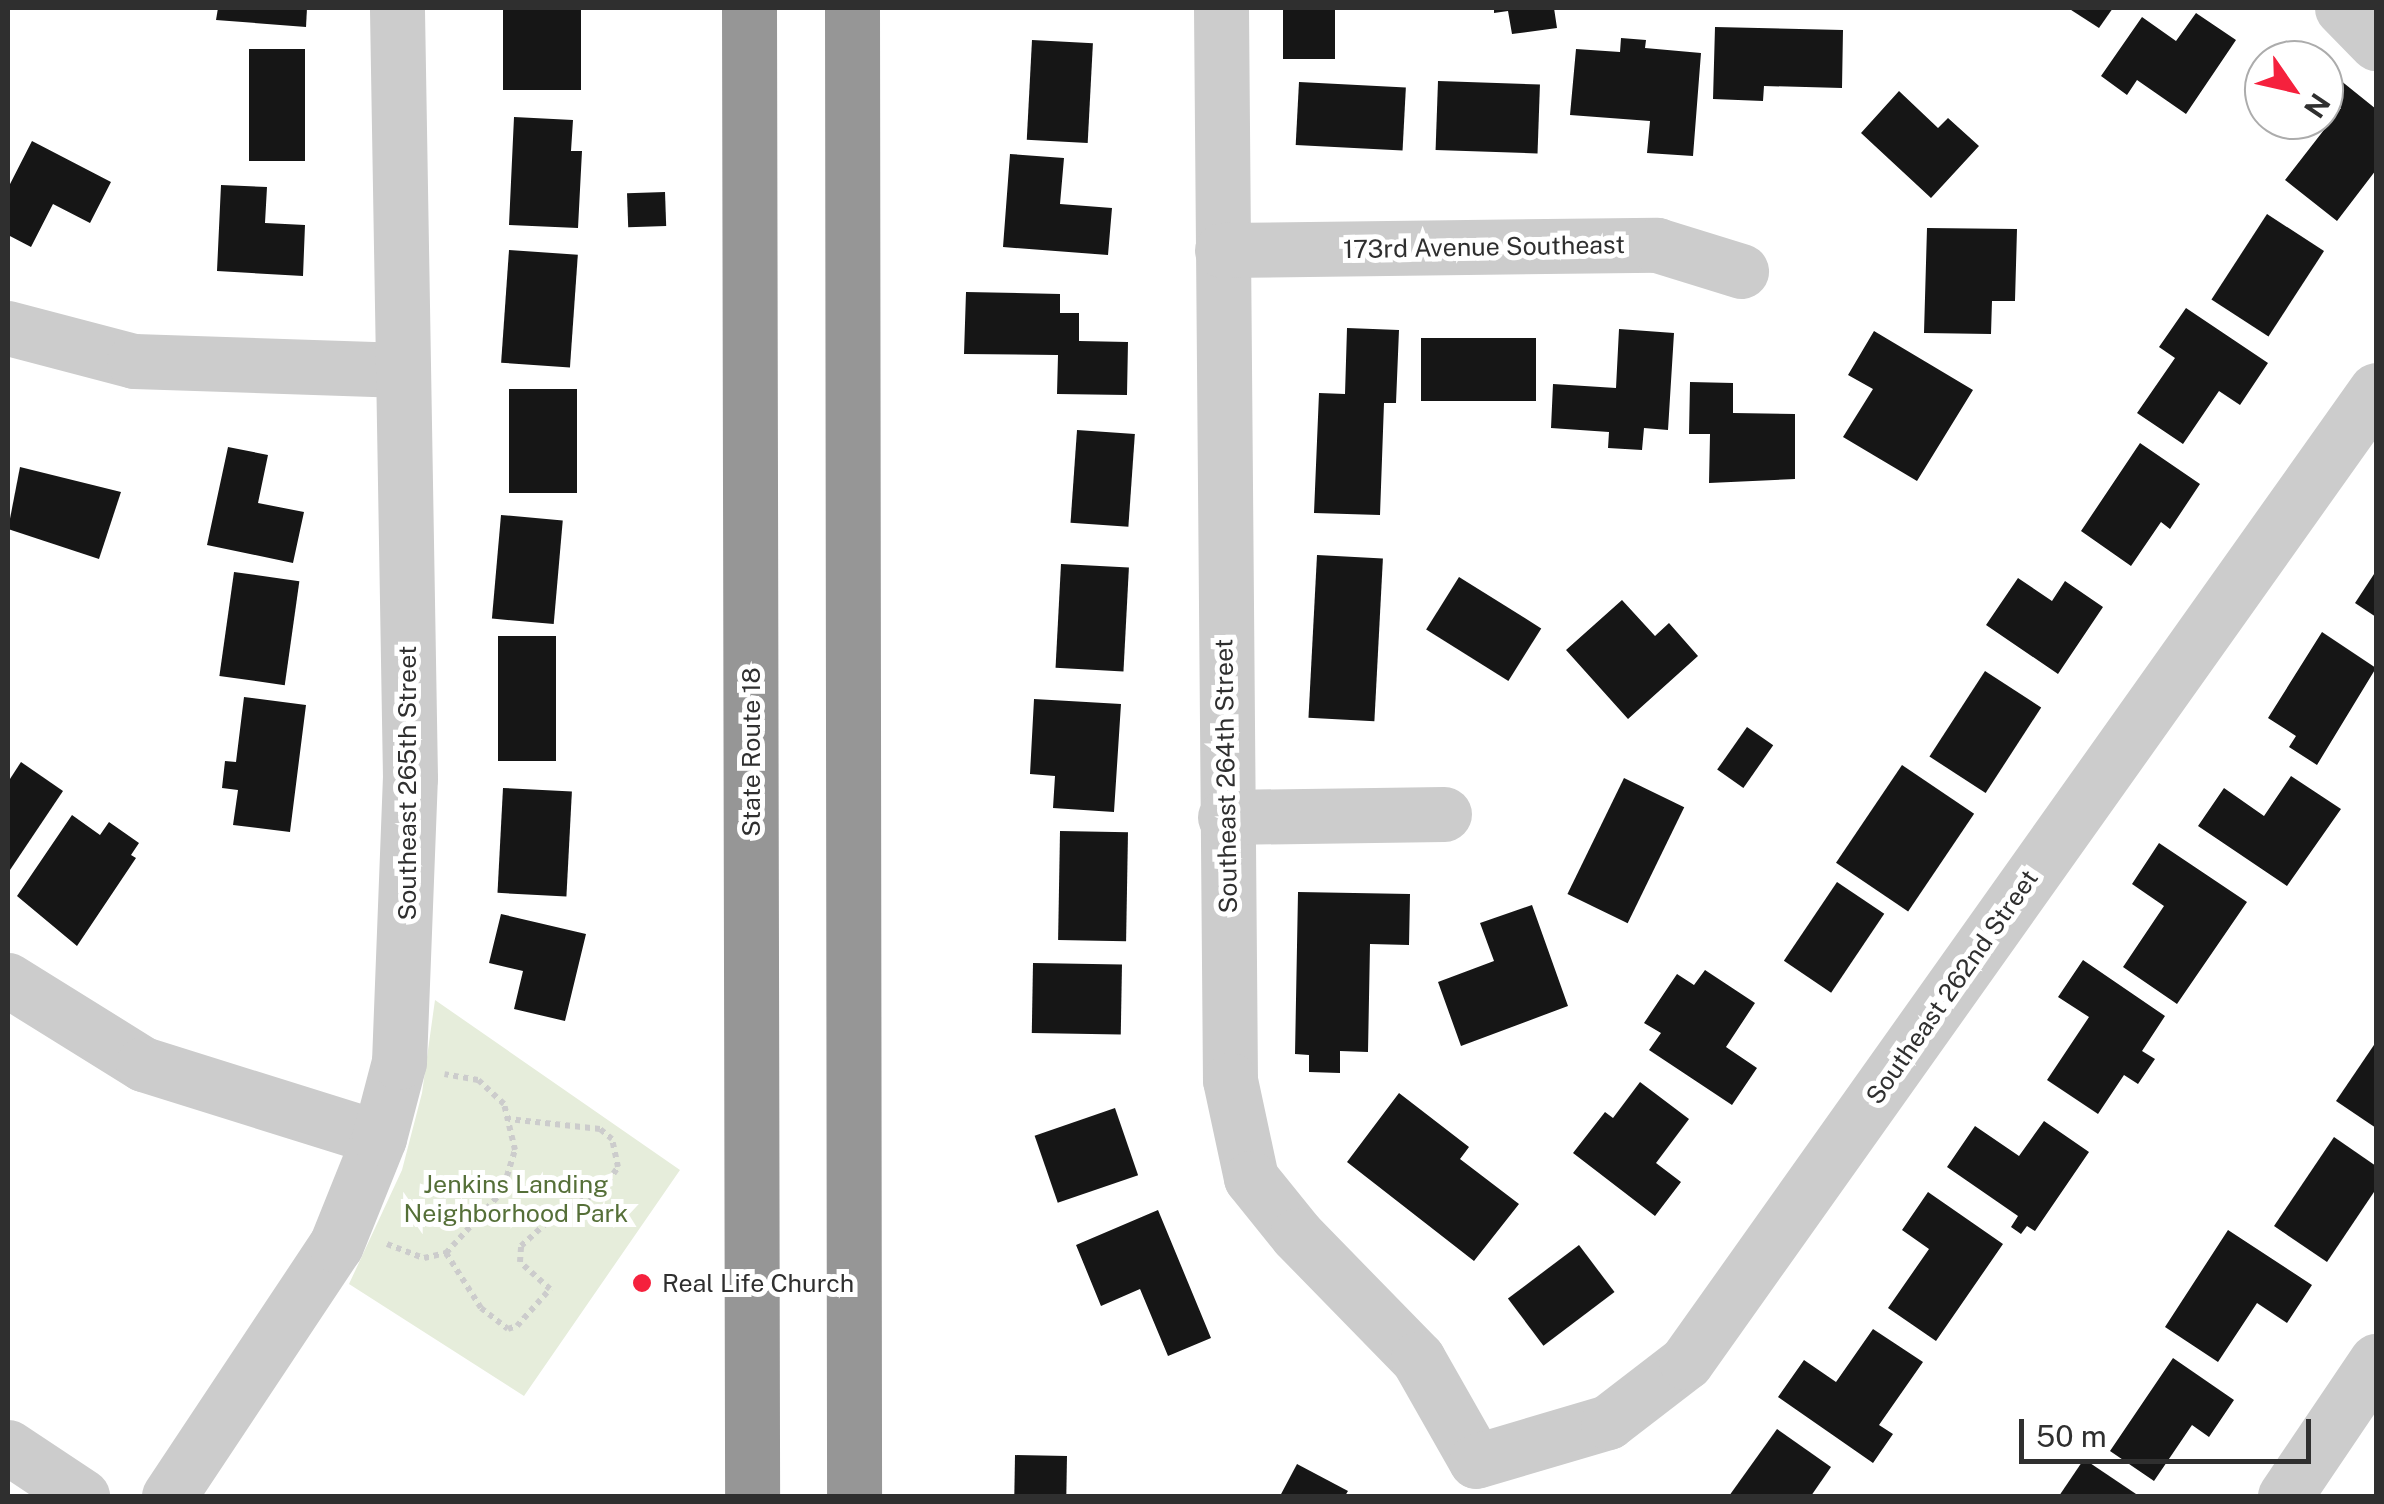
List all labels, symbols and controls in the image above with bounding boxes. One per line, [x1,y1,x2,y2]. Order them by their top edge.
north arrow [2244,40,2344,140]
text: N [2298,88,2337,124]
street label: 173rd Avenue Southeast [1343,230,1625,264]
street label: Southeast 264th Street [1209,638,1243,914]
street label: Southeast 265th Street [392,645,422,921]
street label: State Route 18 [736,667,766,837]
street label: Southeast 262nd Street [1860,864,2044,1110]
park label: Jenkins Landing Neighborhood Park [404,1170,628,1229]
place label: Real Life Church [662,1268,854,1298]
marker: Real Life Church [631,1272,653,1294]
scale bar [2024,1399,2316,1461]
text: 50 m [2036,1418,2107,1454]

